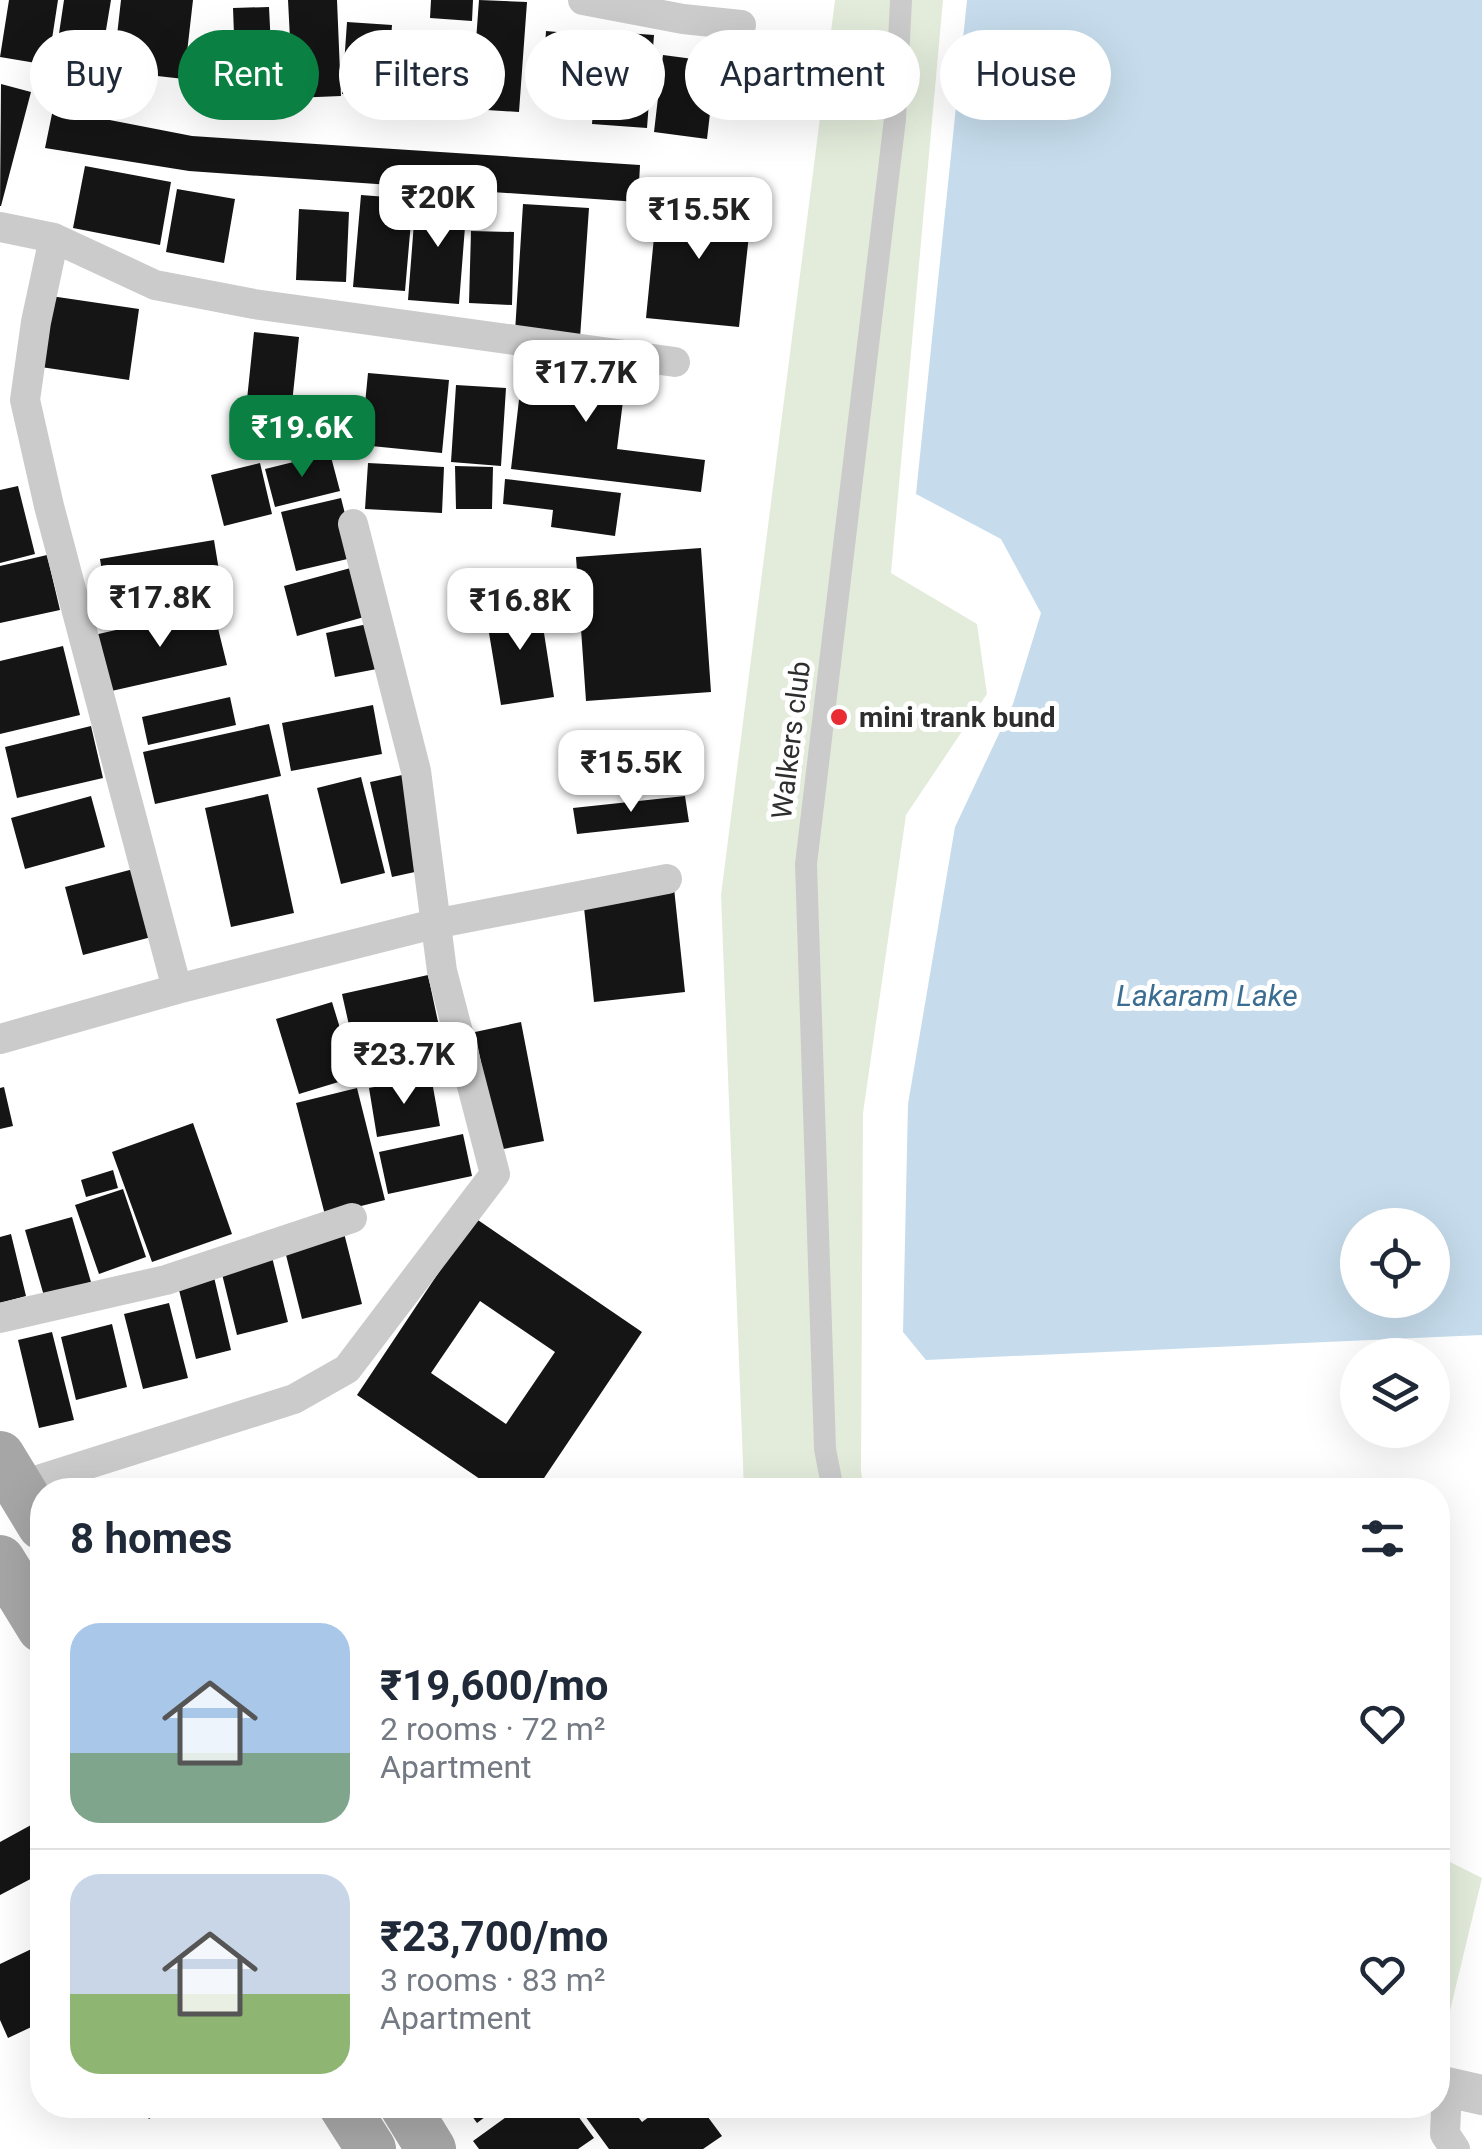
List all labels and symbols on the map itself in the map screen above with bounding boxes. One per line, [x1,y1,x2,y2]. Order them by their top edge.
pin: ₹20K [379,165,497,250]
pin: ₹15.5K [618,177,780,262]
pin: ₹17.7K [505,340,667,425]
pin: ₹19.6K [221,395,383,480]
pin: ₹17.8K [79,565,241,650]
pin: ₹16.8K [439,568,601,653]
street label: Walkers club [765,659,817,821]
place label: mini trank bund [859,701,1056,734]
marker: mini trank bund [828,706,850,728]
pin: ₹15.5K [550,730,712,815]
water label: Lakaram Lake [1116,978,1298,1013]
pin: ₹23.7K [323,1022,485,1107]

